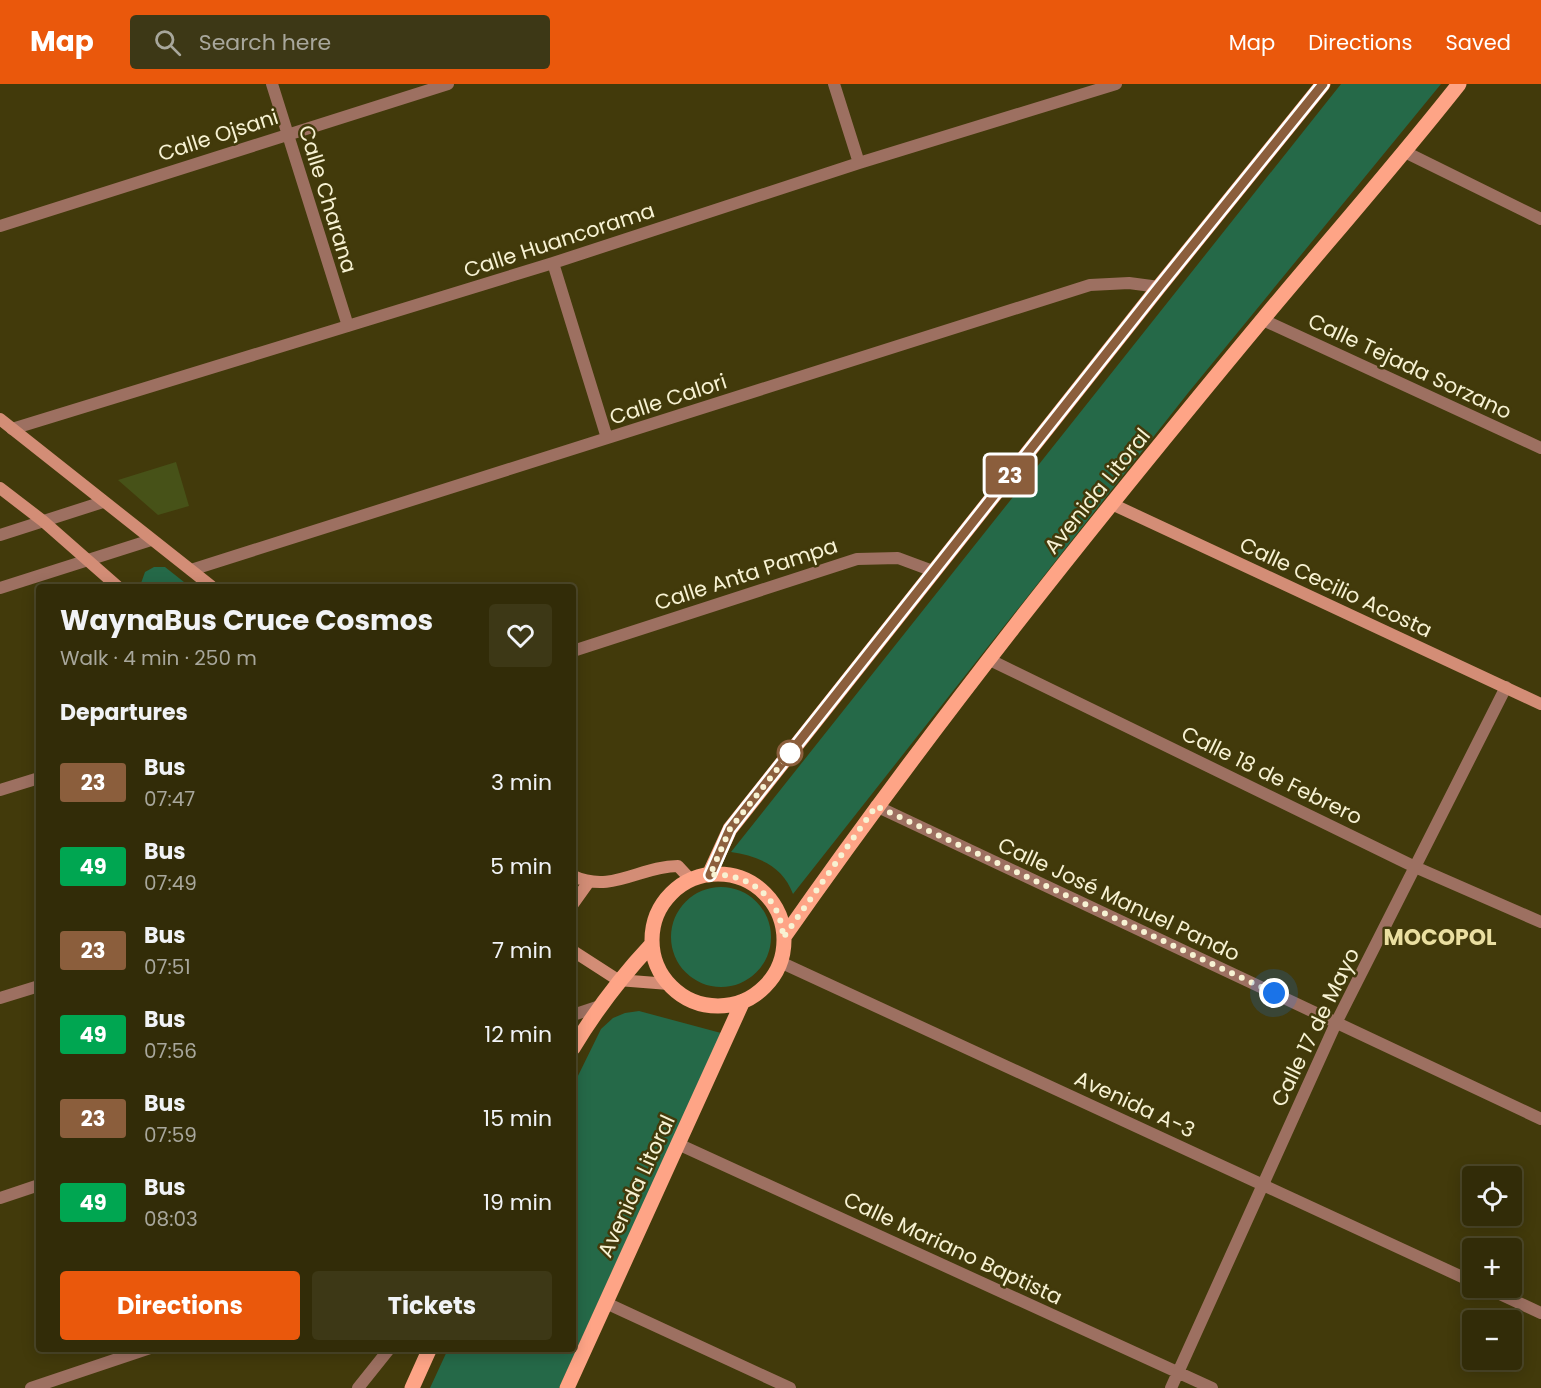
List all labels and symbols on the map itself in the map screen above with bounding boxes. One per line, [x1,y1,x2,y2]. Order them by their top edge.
street label: Calle Ojsani [154,102,282,168]
street label: Calle Charana [292,122,364,276]
street label: Calle Huancorama [460,195,658,285]
street label: Calle Tejada Sorzano [1304,306,1516,426]
street label: Calle Calori [606,366,730,432]
street label: Avenida Litoral [1037,422,1157,560]
line badge: 23 [983,456,1037,494]
street label: Calle Cecilio Acosta [1235,530,1437,644]
street label: Calle Anta Pampa [651,531,841,617]
street label: Calle 18 de Febrero [1177,719,1367,831]
unlabelled marker [777,740,803,766]
street label: Calle José Manuel Pando [993,830,1245,968]
district label: MOCOPOL [1383,922,1497,953]
street label: Calle 17 de Mayo [1264,943,1366,1111]
your location [1259,978,1289,1008]
street label: Avenida A-3 [1070,1063,1200,1145]
street label: Avenida Litoral [590,1110,682,1262]
street label: Calle Mariano Baptista [839,1185,1067,1311]

